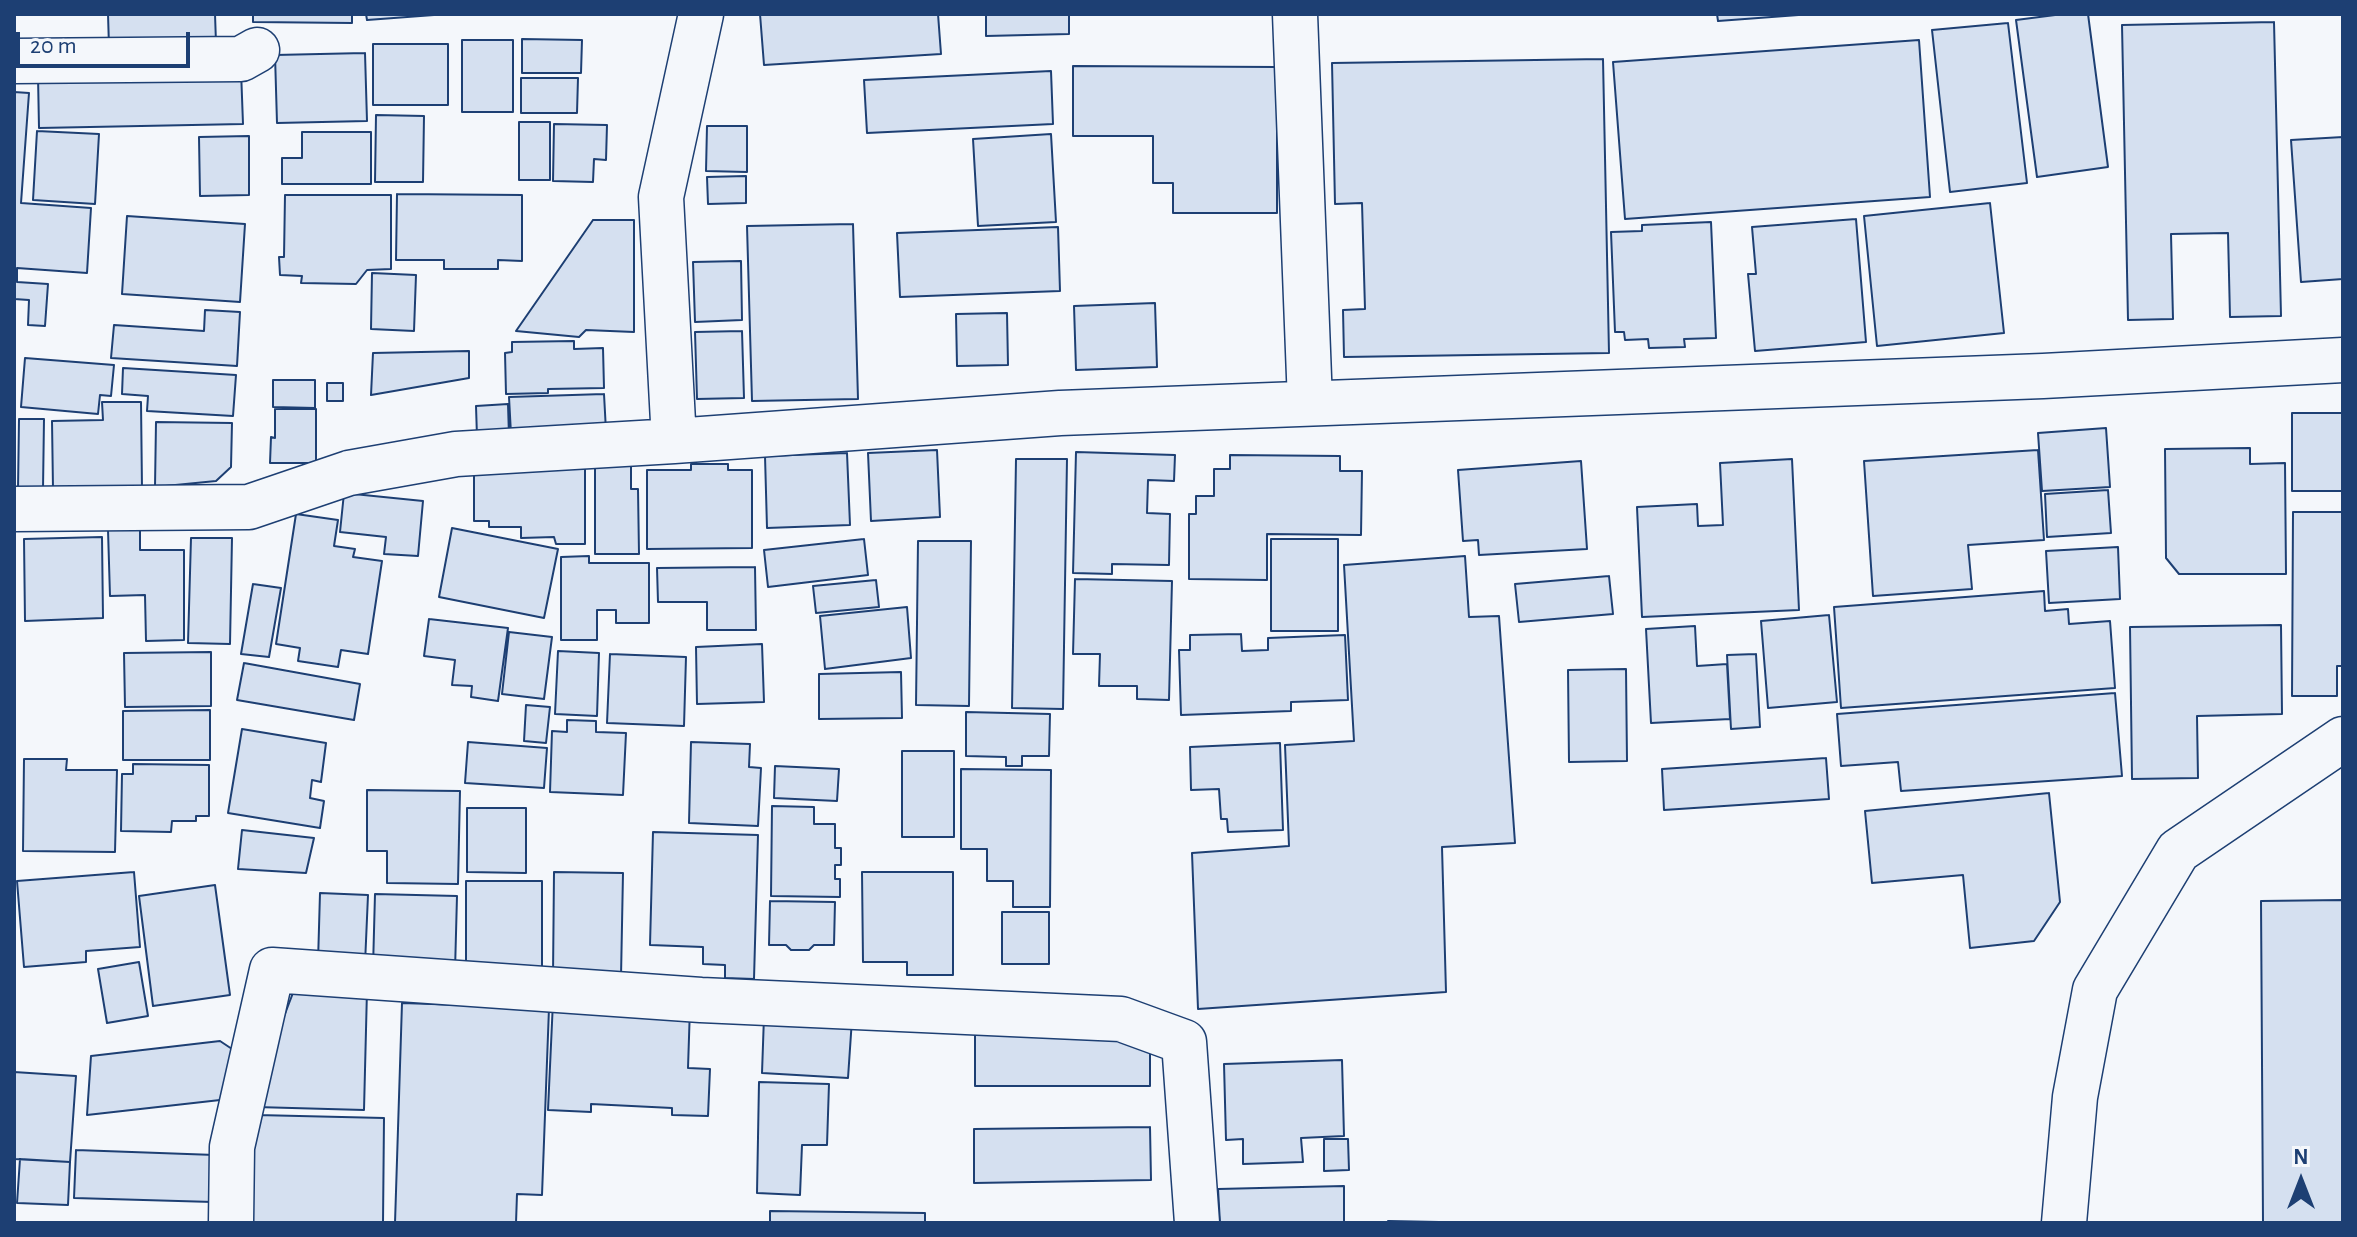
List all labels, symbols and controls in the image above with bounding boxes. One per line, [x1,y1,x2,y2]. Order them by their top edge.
scale bar [20,16,194,66]
text: 20 m [30,34,77,58]
north arrow [2261,1141,2341,1221]
text: N [2293,1146,2309,1168]

